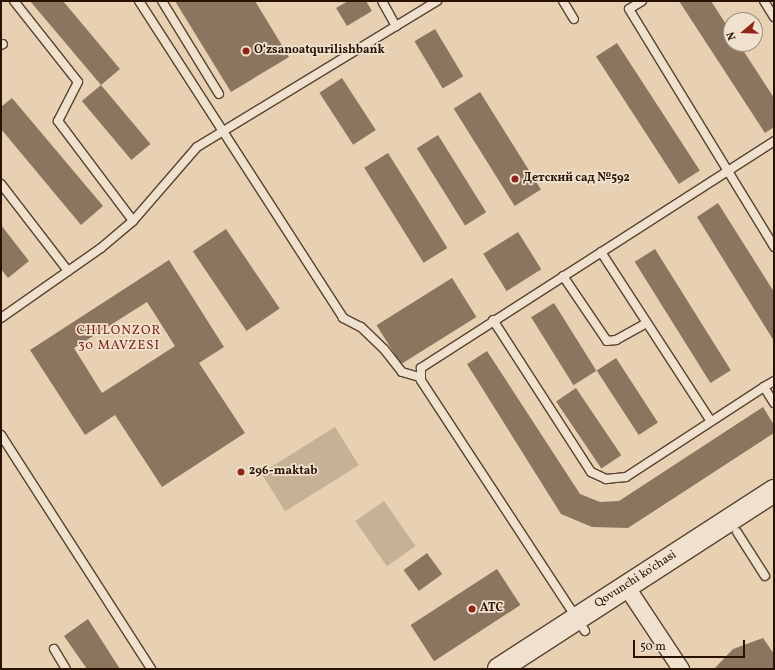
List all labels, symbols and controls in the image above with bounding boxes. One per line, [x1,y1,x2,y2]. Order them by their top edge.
north arrow [723,12,763,52]
text: N [724,30,741,42]
place label: Oʻzsanoatqurilishbank [254,44,385,58]
marker: Oʻzsanoatqurilishbank [241,46,251,56]
place label: Детcкий сад №592 [523,172,630,186]
marker: Детcкий сад №592 [510,174,520,184]
district label: CHILONZOR 30 MAVZESI [77,324,161,355]
place label: 296-maktab [249,465,318,479]
marker: 296-maktab [236,467,246,477]
street label: Qovunchi ko'chasi [592,548,680,612]
place label: АТС [480,602,503,616]
marker: АТС [467,604,477,614]
scale bar [635,632,747,658]
text: 50 m [640,639,666,655]

